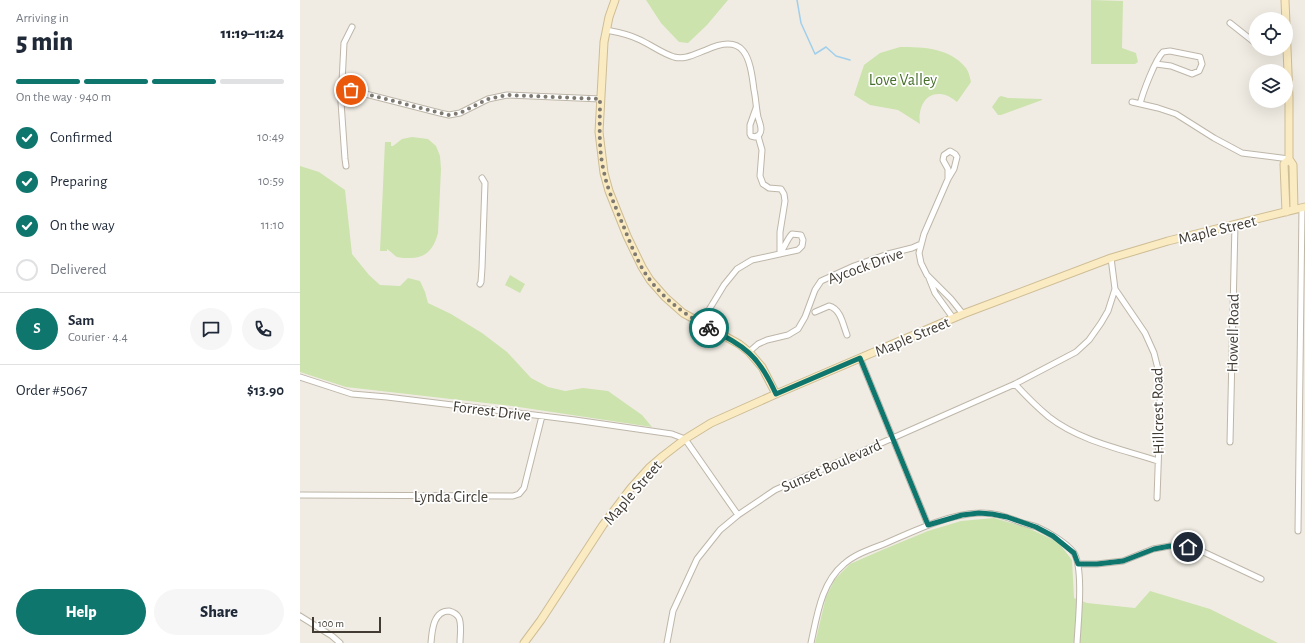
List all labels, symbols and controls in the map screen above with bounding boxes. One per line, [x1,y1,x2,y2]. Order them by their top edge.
text: Arriving in [16,12,69,25]
map controls [1249,12,1293,108]
button: locate [1249,12,1293,56]
text: 11:19–11:24 [221,26,284,41]
text: 5 min [16,29,73,55]
button: layers [1249,64,1293,108]
park label: Love Valley [869,72,937,89]
pin [334,73,368,107]
icon: bag [340,79,362,101]
text: On the way · 940 m [16,91,111,104]
icon: check [16,127,38,149]
text: Confirmed [50,130,112,145]
text: 10:49 [257,131,284,144]
icon: check [16,171,38,193]
text: Preparing [50,174,107,189]
text: 10:59 [258,175,284,188]
street label: Maple Street [1177,213,1258,247]
icon: check [16,215,38,237]
text: On the way [50,218,115,233]
text: 11:10 [261,219,284,232]
street label: Aycock Drive [826,245,906,288]
text: Delivered [50,262,107,277]
street label: Howell Road [1224,294,1242,372]
button: chat [190,308,232,350]
button: phone [242,308,284,350]
courier [689,308,729,348]
text: Sam [68,313,94,328]
street label: Maple Street [873,314,952,360]
icon: bike [698,317,720,339]
text: S [33,321,41,336]
text: Courier · 4.4 [68,331,128,344]
street label: Hillcrest Road [1149,367,1167,454]
text: Order #5067 [16,383,88,398]
text: $13.90 [247,383,284,398]
street label: Forrest Drive [452,398,532,424]
street label: Sunset Boulevard [779,437,884,495]
street label: Maple Street [601,457,665,528]
street label: Lynda Circle [414,489,488,506]
pin [1171,530,1205,564]
icon: home [1177,536,1199,558]
button: Help [16,589,146,635]
button: Share [154,589,284,635]
scale bar [312,615,381,634]
text: 100 m [318,618,344,629]

